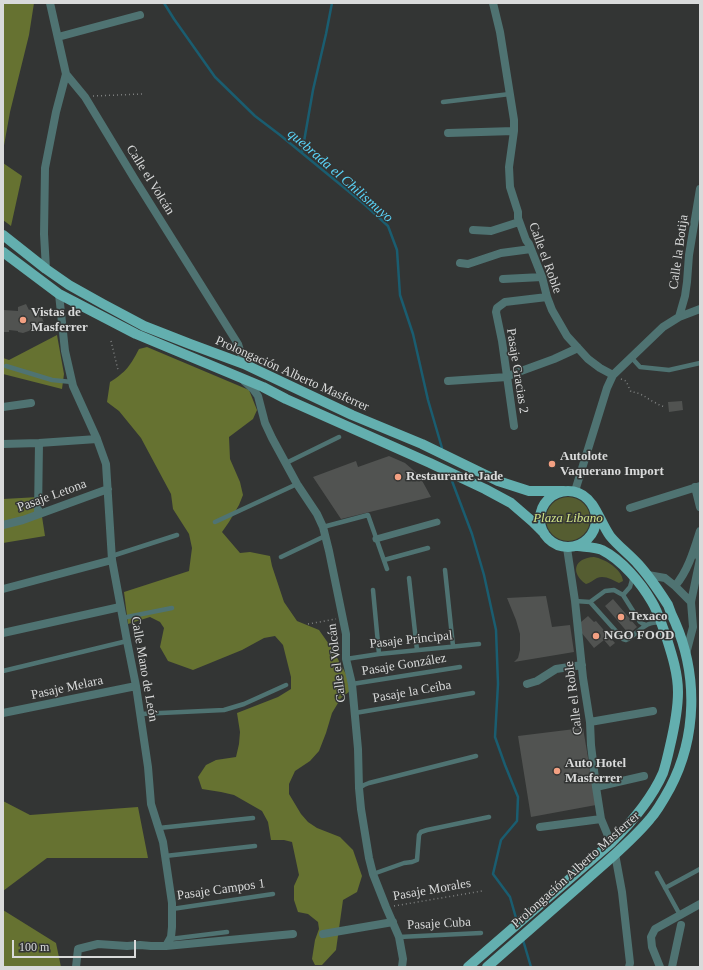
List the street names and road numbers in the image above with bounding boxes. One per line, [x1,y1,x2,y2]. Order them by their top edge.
street label: Calle el Volcán [122,142,178,218]
street label: Calle la Botija [666,214,692,290]
street label: Calle el Roble [525,220,565,296]
street label: Pasaje Gracias 2 [503,327,531,415]
street label: Prolongación Alberto Masferrer [213,333,371,415]
street label: Pasaje Letona [15,476,89,516]
street label: Calle Mano de León [127,615,161,723]
street label: Calle el Volcán [324,623,350,703]
street label: Pasaje Principal [369,628,453,652]
street label: Pasaje González [361,651,447,679]
street label: Calle el Roble [562,660,586,736]
street label: Pasaje Melara [30,673,104,703]
street label: Pasaje la Ceiba [372,677,452,707]
street label: Prolongación Alberto Masferrer [509,808,643,932]
street label: Pasaje Morales [392,875,472,905]
street label: Pasaje Campos 1 [176,876,266,904]
street label: Pasaje Cuba [407,915,471,933]

